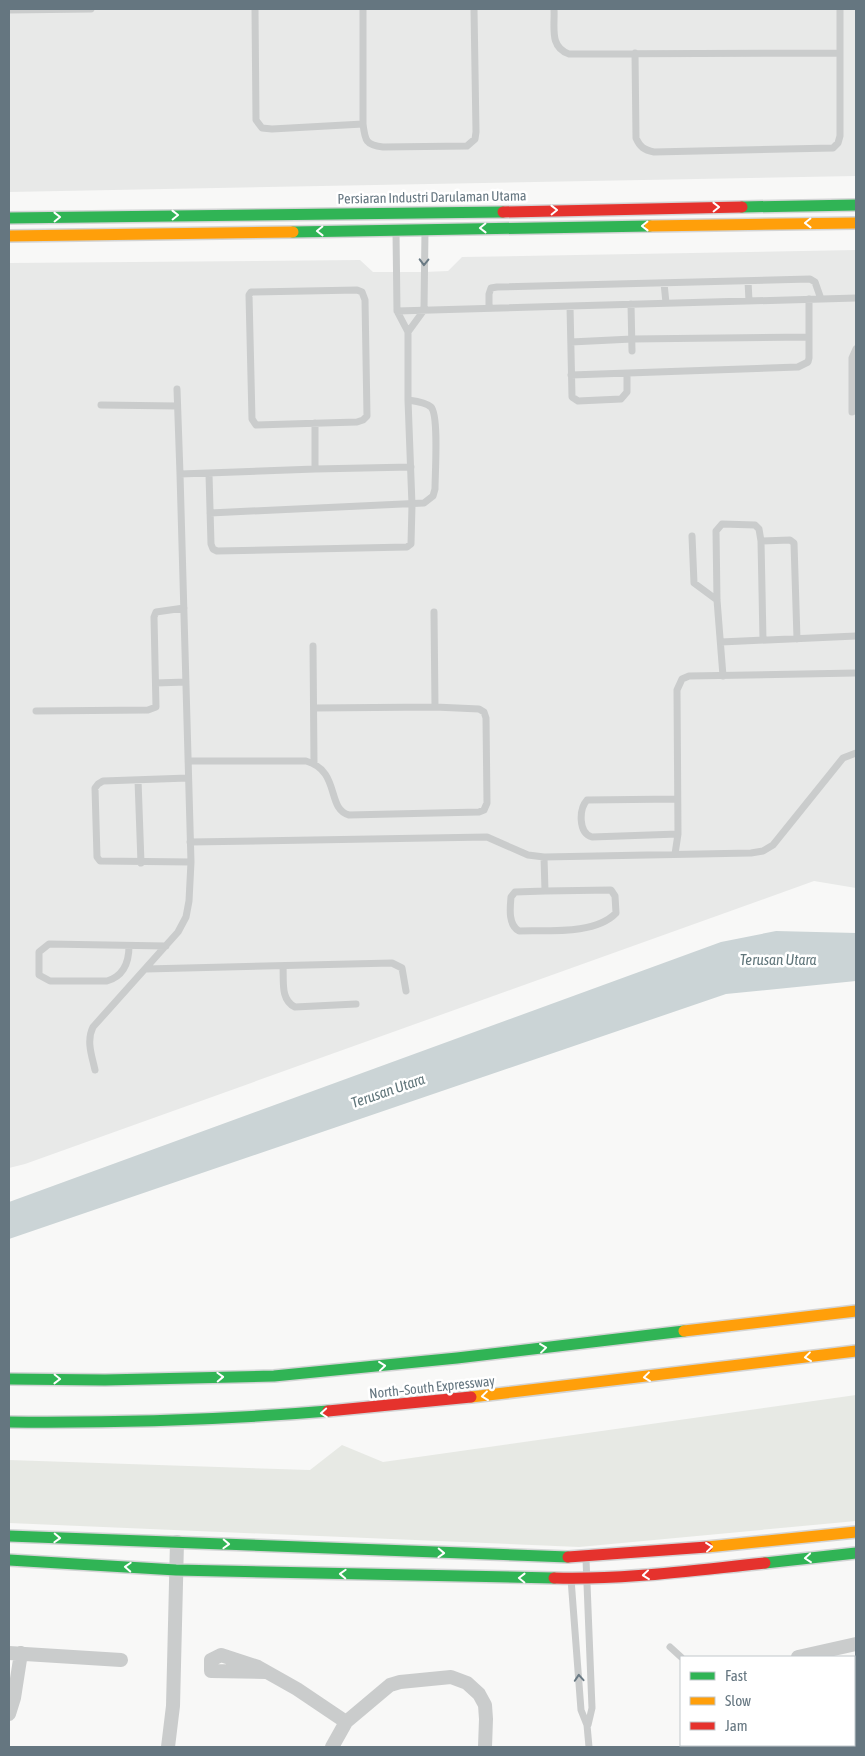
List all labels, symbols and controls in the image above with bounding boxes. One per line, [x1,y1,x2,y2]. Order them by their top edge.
street label: Persiaran Industri Darulaman Utama [337,187,527,207]
one-way arrow [713,202,721,212]
one-way arrow [550,205,558,215]
one-way arrow [171,210,179,221]
one-way arrow [54,212,62,222]
one-way arrow [803,218,811,228]
one-way arrow [641,220,649,231]
one-way arrow [478,223,486,233]
one-way arrow [316,226,324,236]
one-way arrow [419,258,430,266]
water label: Terusan Utara [740,951,816,968]
water label: Terusan Utara [349,1070,427,1111]
one-way arrow [540,1343,548,1354]
one-way arrow [804,1351,812,1362]
one-way arrow [378,1361,386,1372]
one-way arrow [642,1371,650,1382]
one-way arrow [216,1372,224,1382]
street label: North–South Expressway [368,1372,496,1402]
one-way arrow [54,1374,62,1385]
one-way arrow [481,1390,489,1401]
one-way arrow [319,1407,327,1418]
one-way arrow [54,1533,62,1543]
one-way arrow [222,1539,230,1550]
one-way arrow [705,1542,713,1553]
one-way arrow [438,1548,446,1558]
one-way arrow [803,1552,811,1563]
one-way arrow [124,1562,132,1573]
one-way arrow [339,1569,347,1580]
one-way arrow [642,1569,650,1580]
one-way arrow [518,1573,526,1583]
legend [680,1656,855,1746]
text: Fast [725,1667,747,1684]
one-way arrow [573,1674,584,1682]
text: Slow [725,1692,751,1709]
text: Jam [725,1717,748,1734]

